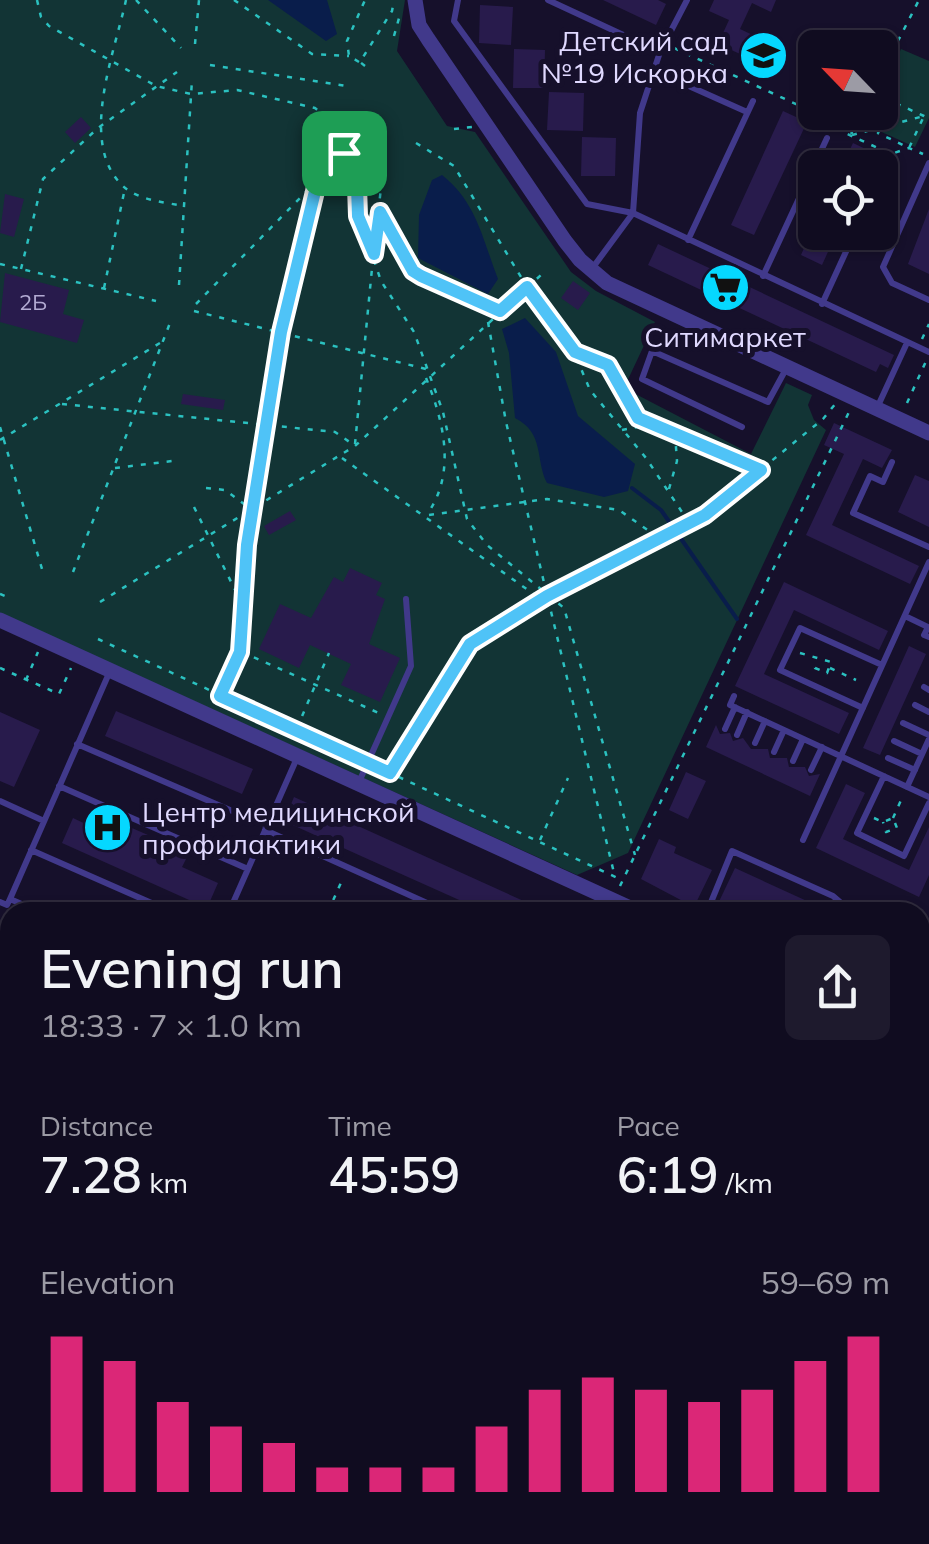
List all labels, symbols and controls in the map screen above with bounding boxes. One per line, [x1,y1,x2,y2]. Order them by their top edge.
place label: Детский сад №19 Искорка [541,23,728,90]
school or university icon: Детский сад №19 Искорка [737,30,789,82]
north arrow [798,30,898,130]
map controls [798,30,898,250]
pin [302,111,387,196]
icon: arrive [317,126,372,181]
button: locate [798,150,898,250]
supermarket icon: Ситимаркет [699,262,751,314]
house number: 2Б [19,288,47,316]
place label: Ситимаркет [644,319,806,354]
place label: Центр медицинской профилактики [142,794,415,861]
hospital icon: Центр медицинской профилактики [81,801,133,853]
text: Evening run [40,933,344,1002]
button: share [785,935,890,1040]
text: 18:33 · 7 × 1.0 km [40,1005,302,1045]
text: Distance [40,1108,153,1143]
text: Time [328,1108,392,1143]
text: Pace [617,1108,680,1143]
text: 7.28 [40,1143,142,1206]
text: 45:59 [328,1143,460,1206]
text: 6:19 [617,1143,719,1206]
text: km [142,1165,188,1200]
text: /km [719,1165,773,1200]
text: Elevation [40,1262,175,1302]
text: 59–69 m [761,1262,890,1302]

